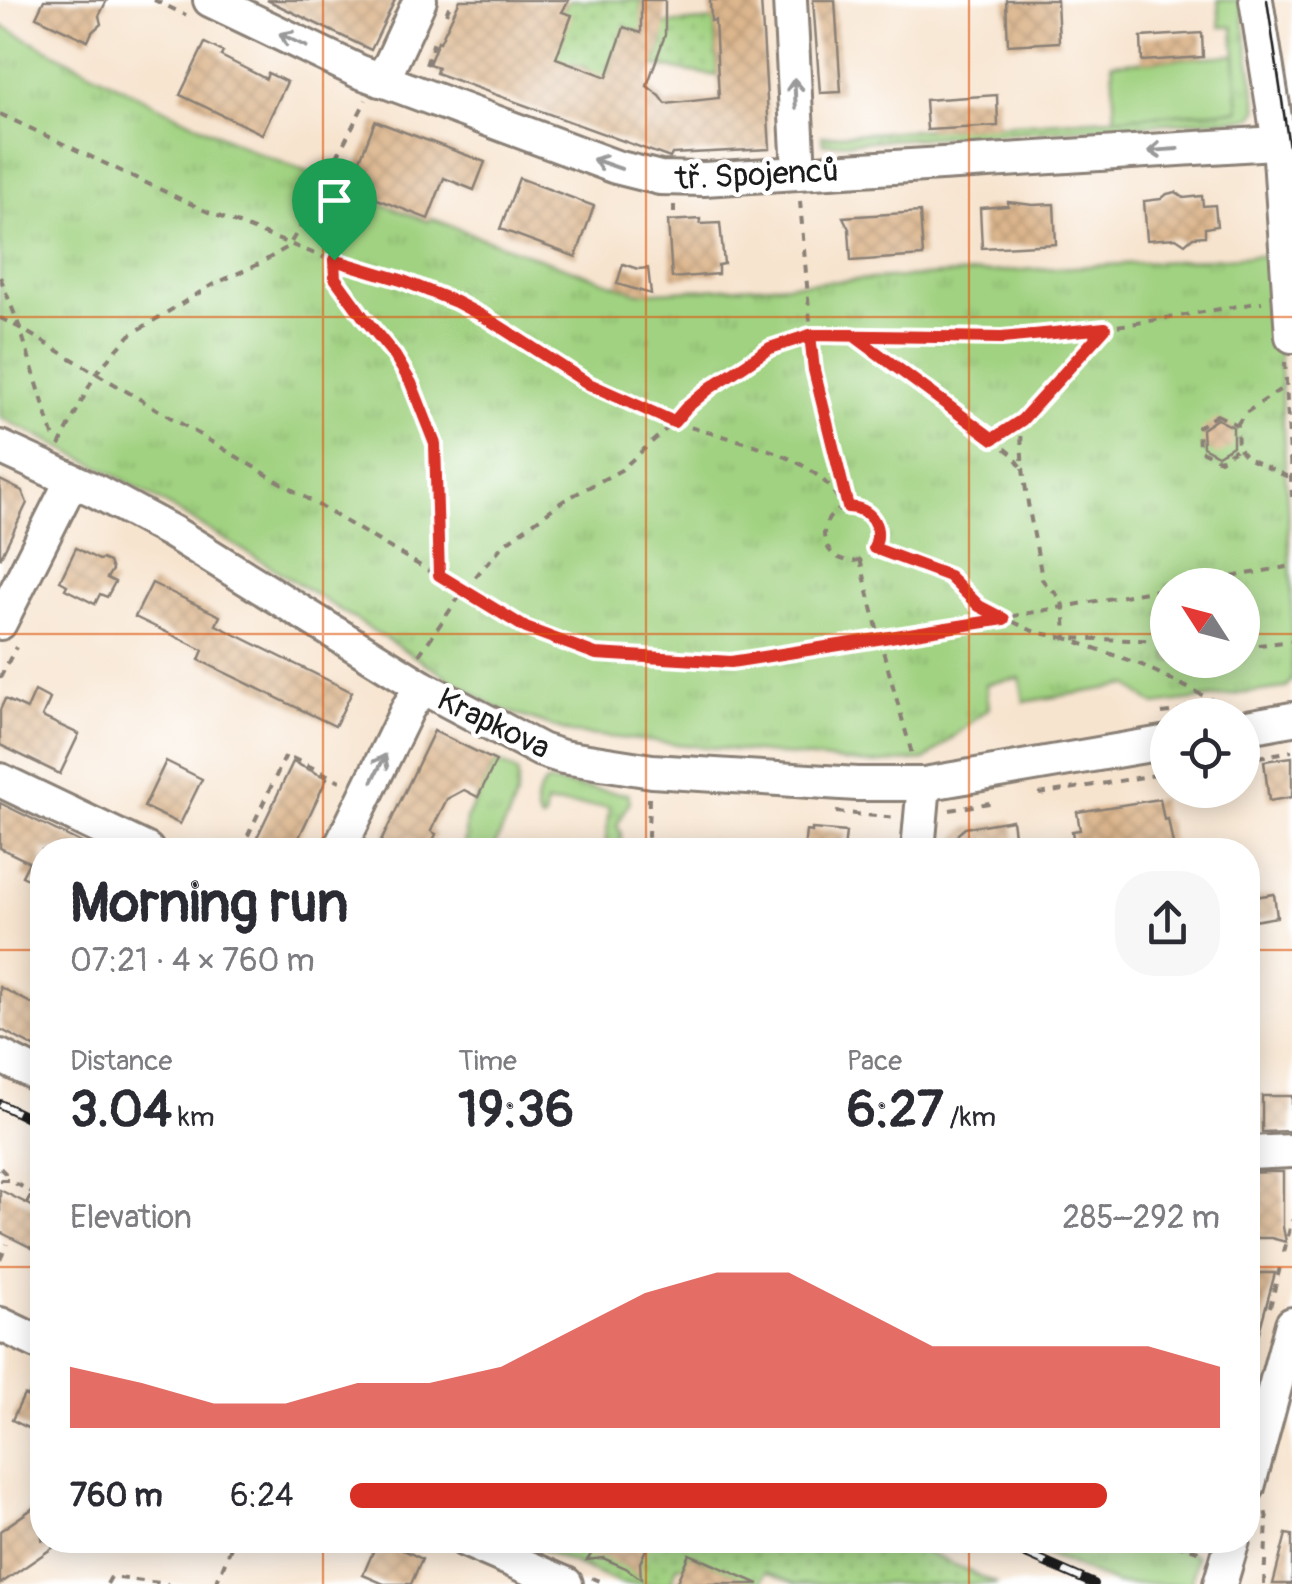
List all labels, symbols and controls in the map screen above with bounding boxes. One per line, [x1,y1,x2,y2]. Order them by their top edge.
one-way arrow [279,30,309,49]
one-way arrow [785,77,804,109]
one-way arrow [1147,140,1179,159]
street label: tř. Spojenců [673,151,840,199]
one-way arrow [592,153,624,171]
pin [292,158,377,261]
icon: arrive [307,173,362,228]
north arrow [1150,568,1260,678]
map controls [1150,568,1260,808]
street label: Krapkova [431,680,556,768]
button: locate [1150,698,1260,808]
one-way arrow [371,754,390,784]
text: Morning run [70,869,348,938]
button: share [1115,871,1220,976]
text: 07:21 · 4 × 760 m [70,941,315,981]
text: Distance [70,1044,172,1079]
text: Time [458,1044,517,1079]
text: Pace [847,1044,902,1079]
text: 3.04 [70,1079,172,1142]
text: 19:36 [458,1079,574,1142]
text: 6:27 [847,1079,944,1142]
text: km [172,1100,215,1135]
text: /km [944,1100,996,1135]
text: Elevation [70,1198,192,1238]
text: 285–292 m [1062,1198,1220,1238]
text: 760 m [70,1476,163,1516]
text: 6:24 [230,1476,294,1516]

